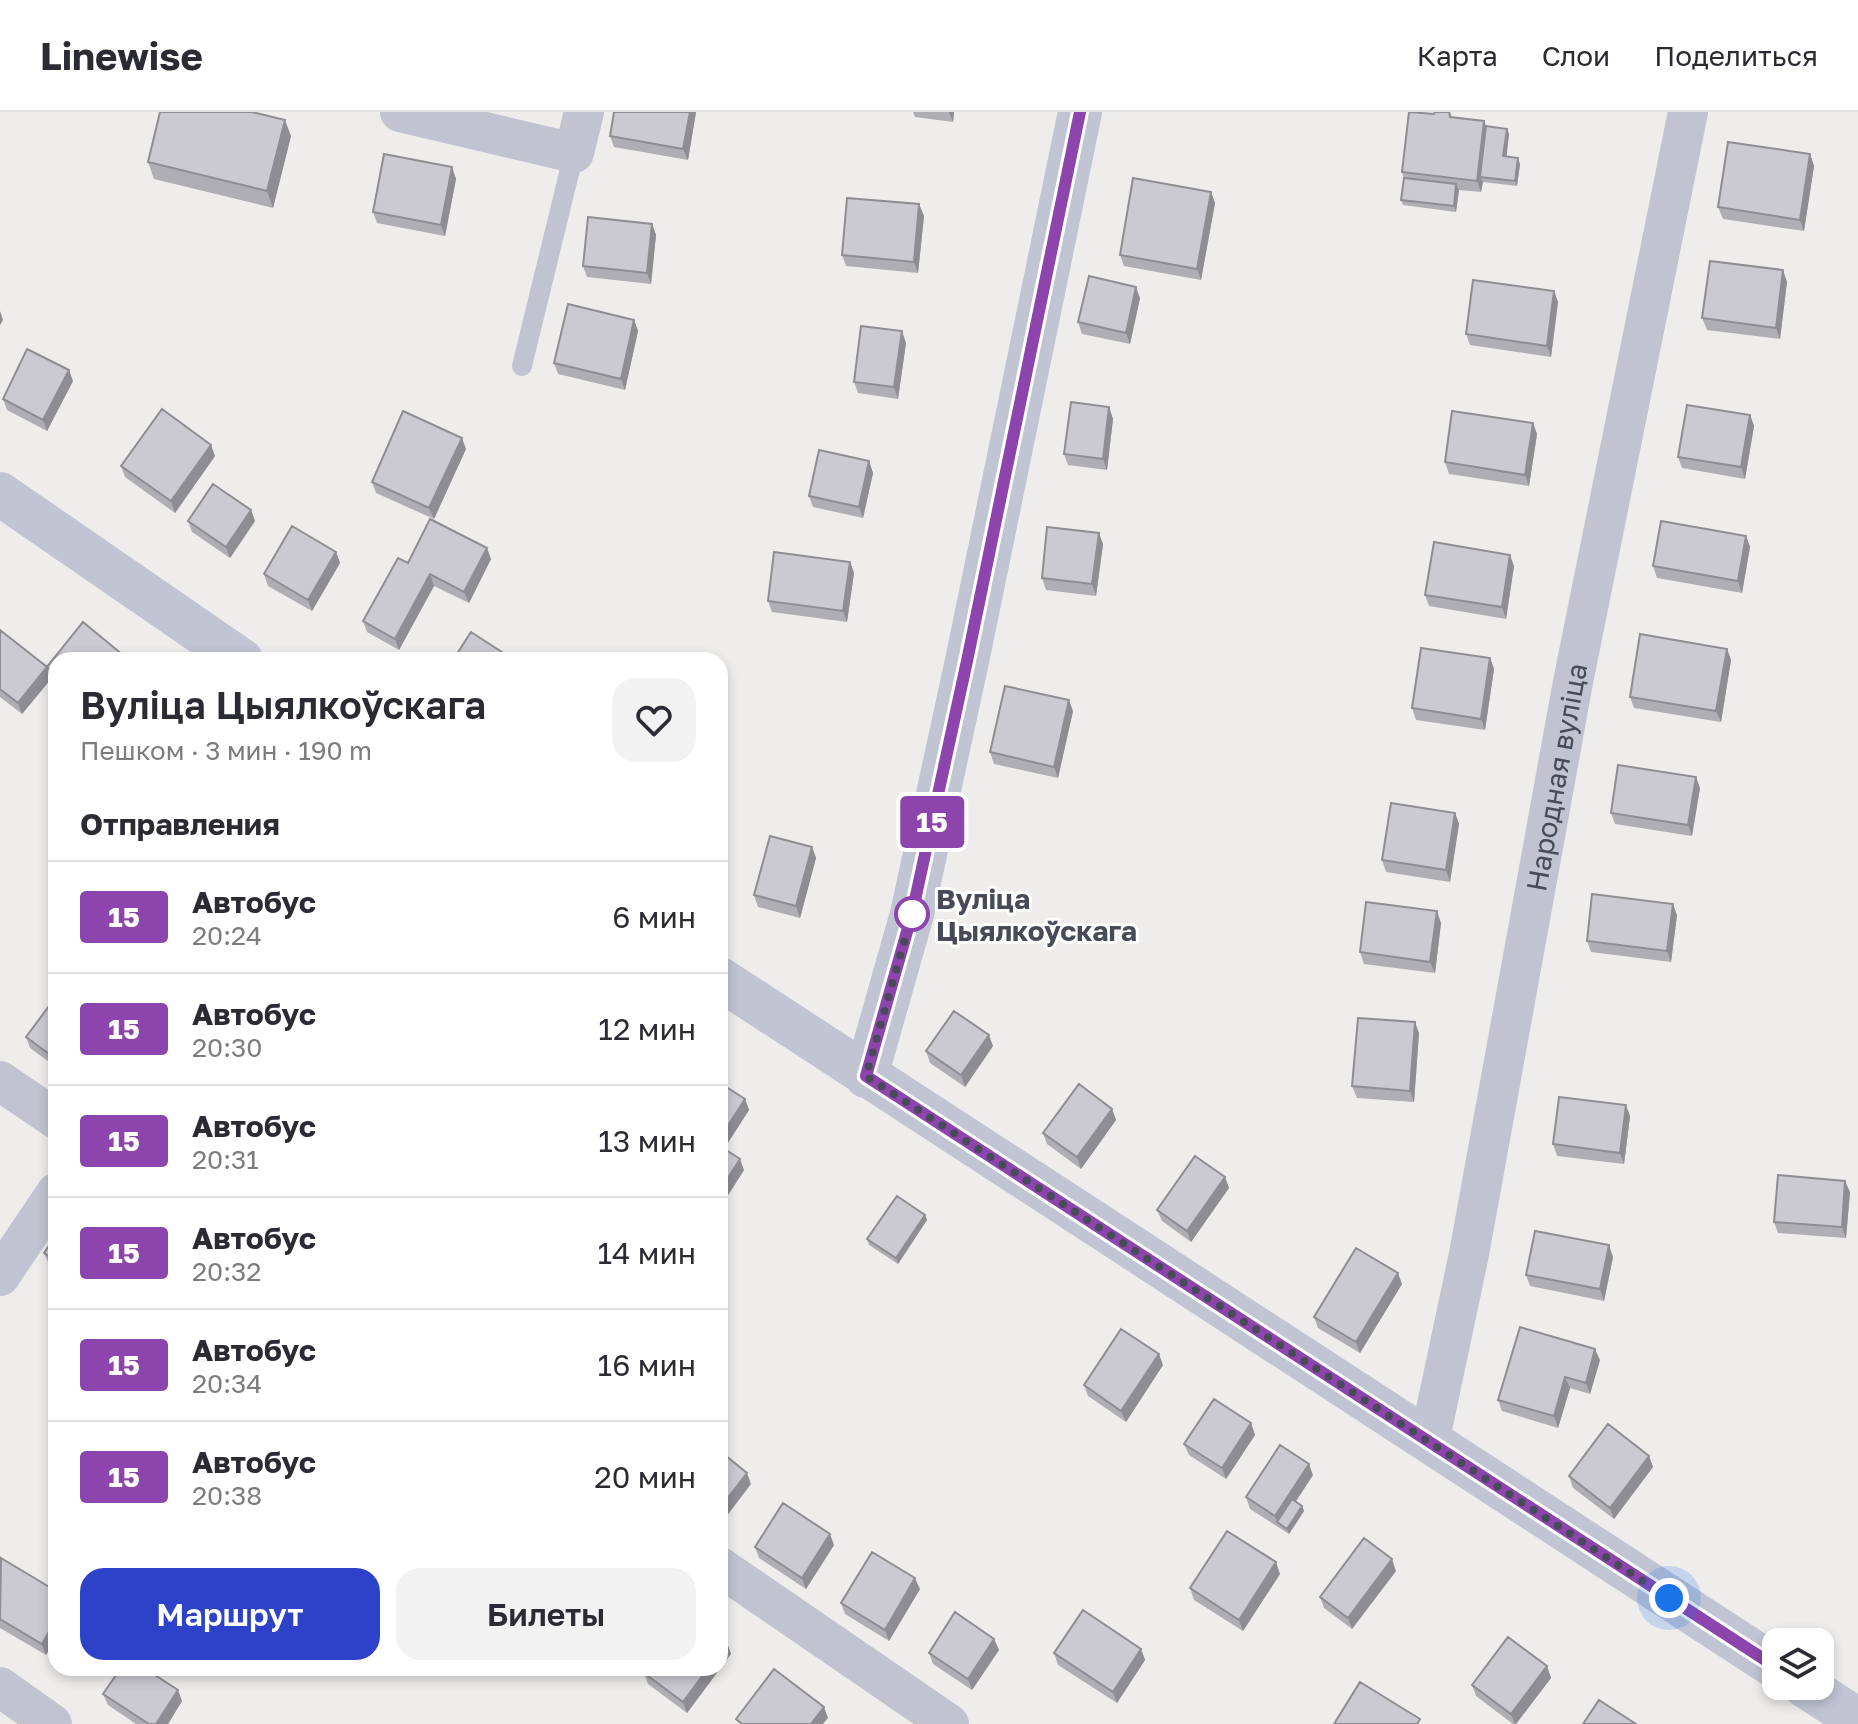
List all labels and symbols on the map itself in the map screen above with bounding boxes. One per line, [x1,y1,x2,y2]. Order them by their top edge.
street label: Народная вуліца [1519,660,1593,894]
line badge: 15 [896,796,968,848]
place label: Вуліца Цыялкоўскага [936,882,1137,947]
marker: Вуліца Цыялкоўскага [895,897,929,931]
your location [1649,1578,1689,1618]

